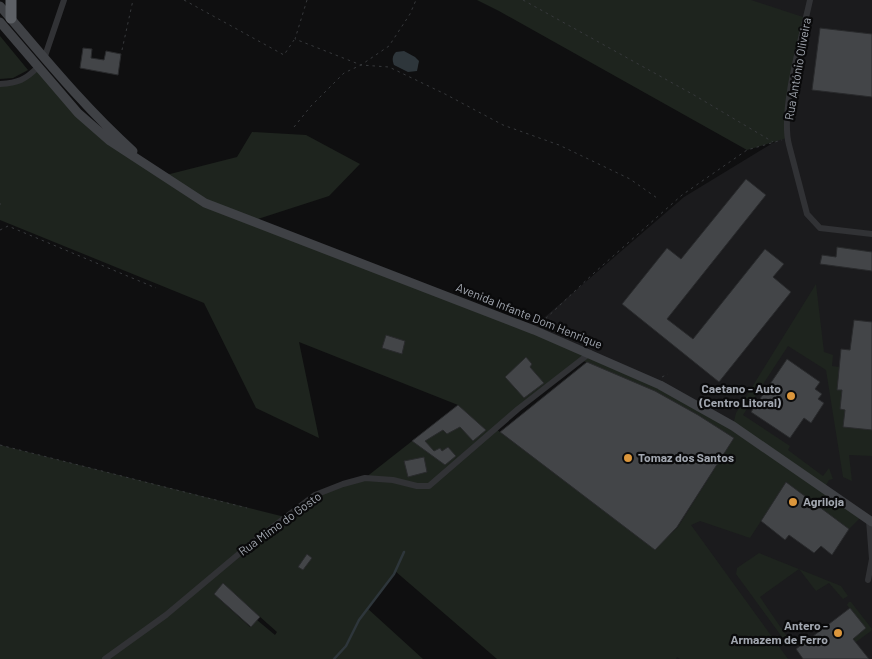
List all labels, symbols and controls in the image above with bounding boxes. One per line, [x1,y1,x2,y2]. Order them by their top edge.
street label: Rua António Oliveira [781,16,813,121]
street label: Avenida Infante Dom Henrique [454,279,605,351]
place label: Caetano - Auto (Centro Litoral) [698,381,782,409]
marker: Caetano - Auto (Centro Litoral) [785,390,797,402]
place label: Tomaz dos Santos [638,450,734,464]
marker: Tomaz dos Santos [622,452,634,464]
street label: Rua Mimo do Gosto [235,489,323,558]
place label: Agriloja [803,494,844,508]
marker: Agriloja [787,496,799,508]
place label: Antero - Armazem de Ferro [730,618,828,646]
marker: Antero - Armazem de Ferro [832,627,844,639]

